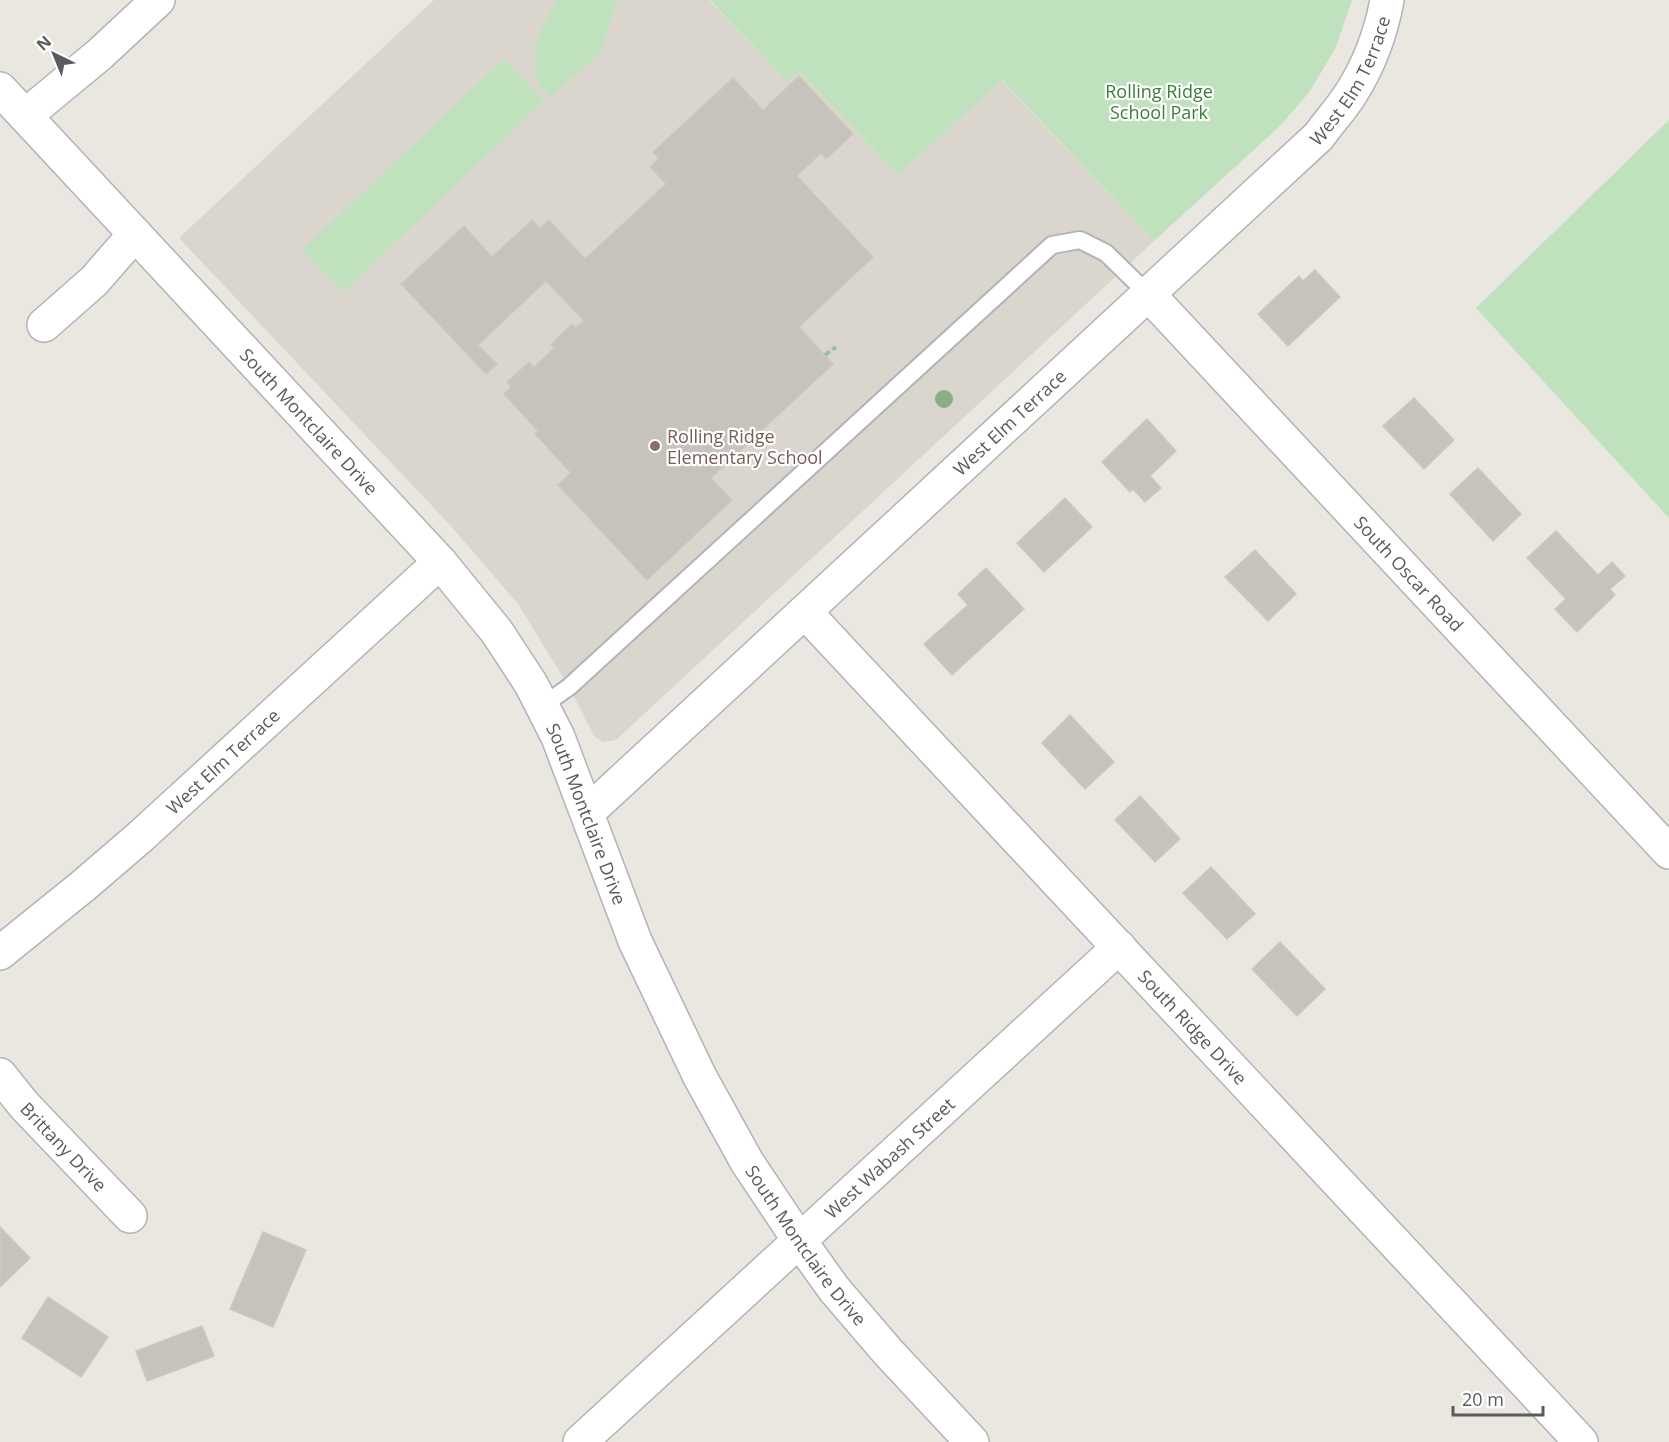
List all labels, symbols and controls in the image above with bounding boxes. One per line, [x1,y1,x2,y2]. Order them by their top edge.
street label: West Elm Terrace [1305,13,1395,151]
north arrow [24,24,84,84]
text: N [32,31,56,56]
park label: Rolling Ridge School Park [1105,79,1213,124]
street label: South Montclaire Drive [235,343,384,500]
street label: West Elm Terrace [948,364,1071,481]
place label: Rolling Ridge Elementary School [667,424,823,469]
marker: Rolling Ridge Elementary School [648,439,662,453]
street label: South Oscar Road [1349,510,1469,637]
street label: West Elm Terrace [161,703,285,819]
street label: South Montclaire Drive [541,719,632,908]
street label: South Ridge Drive [1133,964,1253,1090]
street label: West Wabash Street [819,1092,960,1224]
street label: Brittany Drive [15,1097,112,1197]
street label: South Montclaire Drive [740,1160,872,1331]
scale bar [1453,1379,1543,1417]
text: 20 m [1462,1387,1504,1411]

